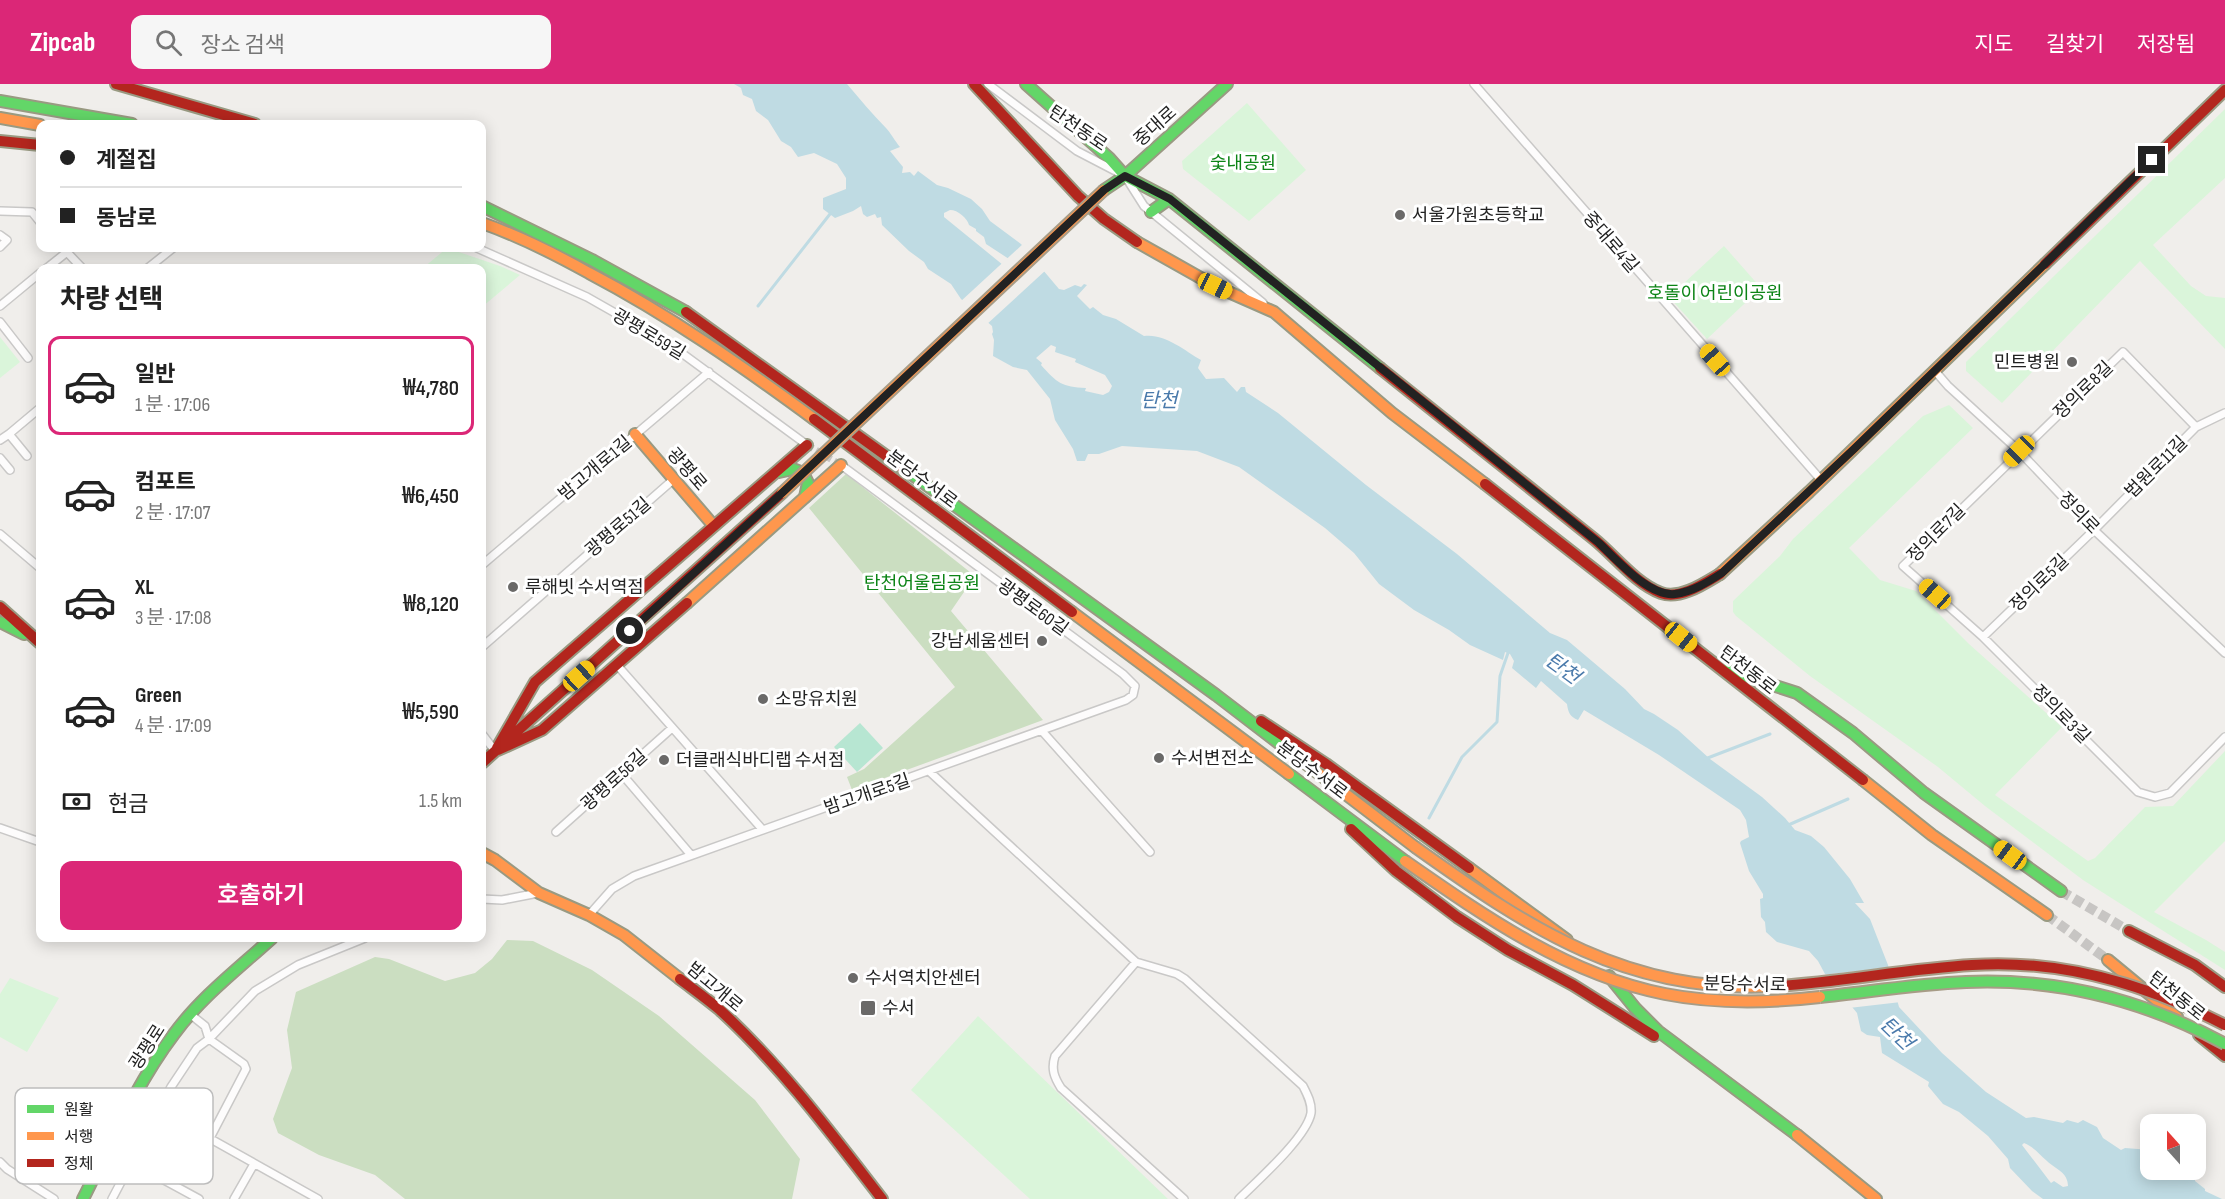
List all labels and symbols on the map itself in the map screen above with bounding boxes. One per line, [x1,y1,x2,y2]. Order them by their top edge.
street label: 탄천동로 [1044,101,1111,156]
street label: 중대로 [1130,102,1181,151]
route end [2138,146,2165,173]
park label: 숯내공원 [1210,153,1276,174]
place label: 서울가원초등학교 [1412,205,1544,226]
marker: 서울가원초등학교 [1393,208,1407,222]
street label: 중대로4길 [1579,208,1643,277]
car [1195,270,1235,302]
park label: 호돌이 어린이공원 [1647,283,1783,304]
street label: 광평로59길 [608,304,689,364]
car [1696,341,1734,379]
place label: 민트병원 [1994,352,2060,373]
marker: 민트병원 [2065,355,2079,369]
street label: 정의로8길 [2049,357,2117,424]
water label: 탄천 [1141,389,1180,413]
street label: 밤고개로1길 [554,432,636,505]
car [2000,432,2038,470]
street label: 법원로11길 [2121,432,2192,503]
street label: 광평로 [662,444,711,495]
street label: 분당수서로 [882,446,961,513]
street label: 정의로 [2054,488,2103,539]
street label: 광평로51길 [581,493,655,561]
street label: 정의로7길 [1903,500,1970,567]
street label: 정의로5길 [2006,550,2073,616]
park label: 탄천어울림공원 [864,573,980,594]
street label: 광평로60길 [993,575,1072,640]
car [1916,575,1954,613]
place label: 루해빗 수서역점 [525,577,644,598]
marker: 루해빗 수서역점 [506,580,520,594]
route start [616,617,643,644]
car [1661,619,1701,655]
place label: 강남세움센터 [931,631,1030,652]
marker: 강남세움센터 [1035,634,1049,648]
street label: 탄천동로 [1715,642,1780,699]
water label: 탄천 [1540,648,1586,691]
car [560,657,598,695]
street label: 정의로3길 [2027,681,2094,748]
place label: 소망유치원 [775,689,858,710]
marker: 소망유치원 [756,692,770,706]
street label: 분당수서로 [1272,737,1351,804]
street label: 광평로56길 [577,745,652,815]
place label: 수서변전소 [1171,748,1254,769]
place label: 더클래식바디랩 수서점 [676,750,844,771]
marker: 수서변전소 [1152,751,1166,765]
marker: 더클래식바디랩 수서점 [657,753,671,767]
street label: 밤고개로5길 [821,770,913,819]
car [1990,837,2030,873]
street label: 밤고개로 [683,958,747,1017]
street label: 탄천동로 [2144,967,2209,1025]
place label: 수서역치안센터 [865,968,981,989]
marker: 수서역치안센터 [846,971,860,985]
street label: 분당수서로 [1703,973,1787,996]
place label: 수서 [882,998,915,1019]
marker: 수서 [859,999,877,1017]
water label: 탄천 [1875,1012,1920,1057]
street label: 광평로 [125,1021,170,1074]
legend [15,1088,213,1184]
text: 원활 [64,1101,94,1120]
north arrow [2140,1114,2206,1180]
text: 서행 [64,1128,93,1147]
text: 정체 [64,1155,93,1174]

